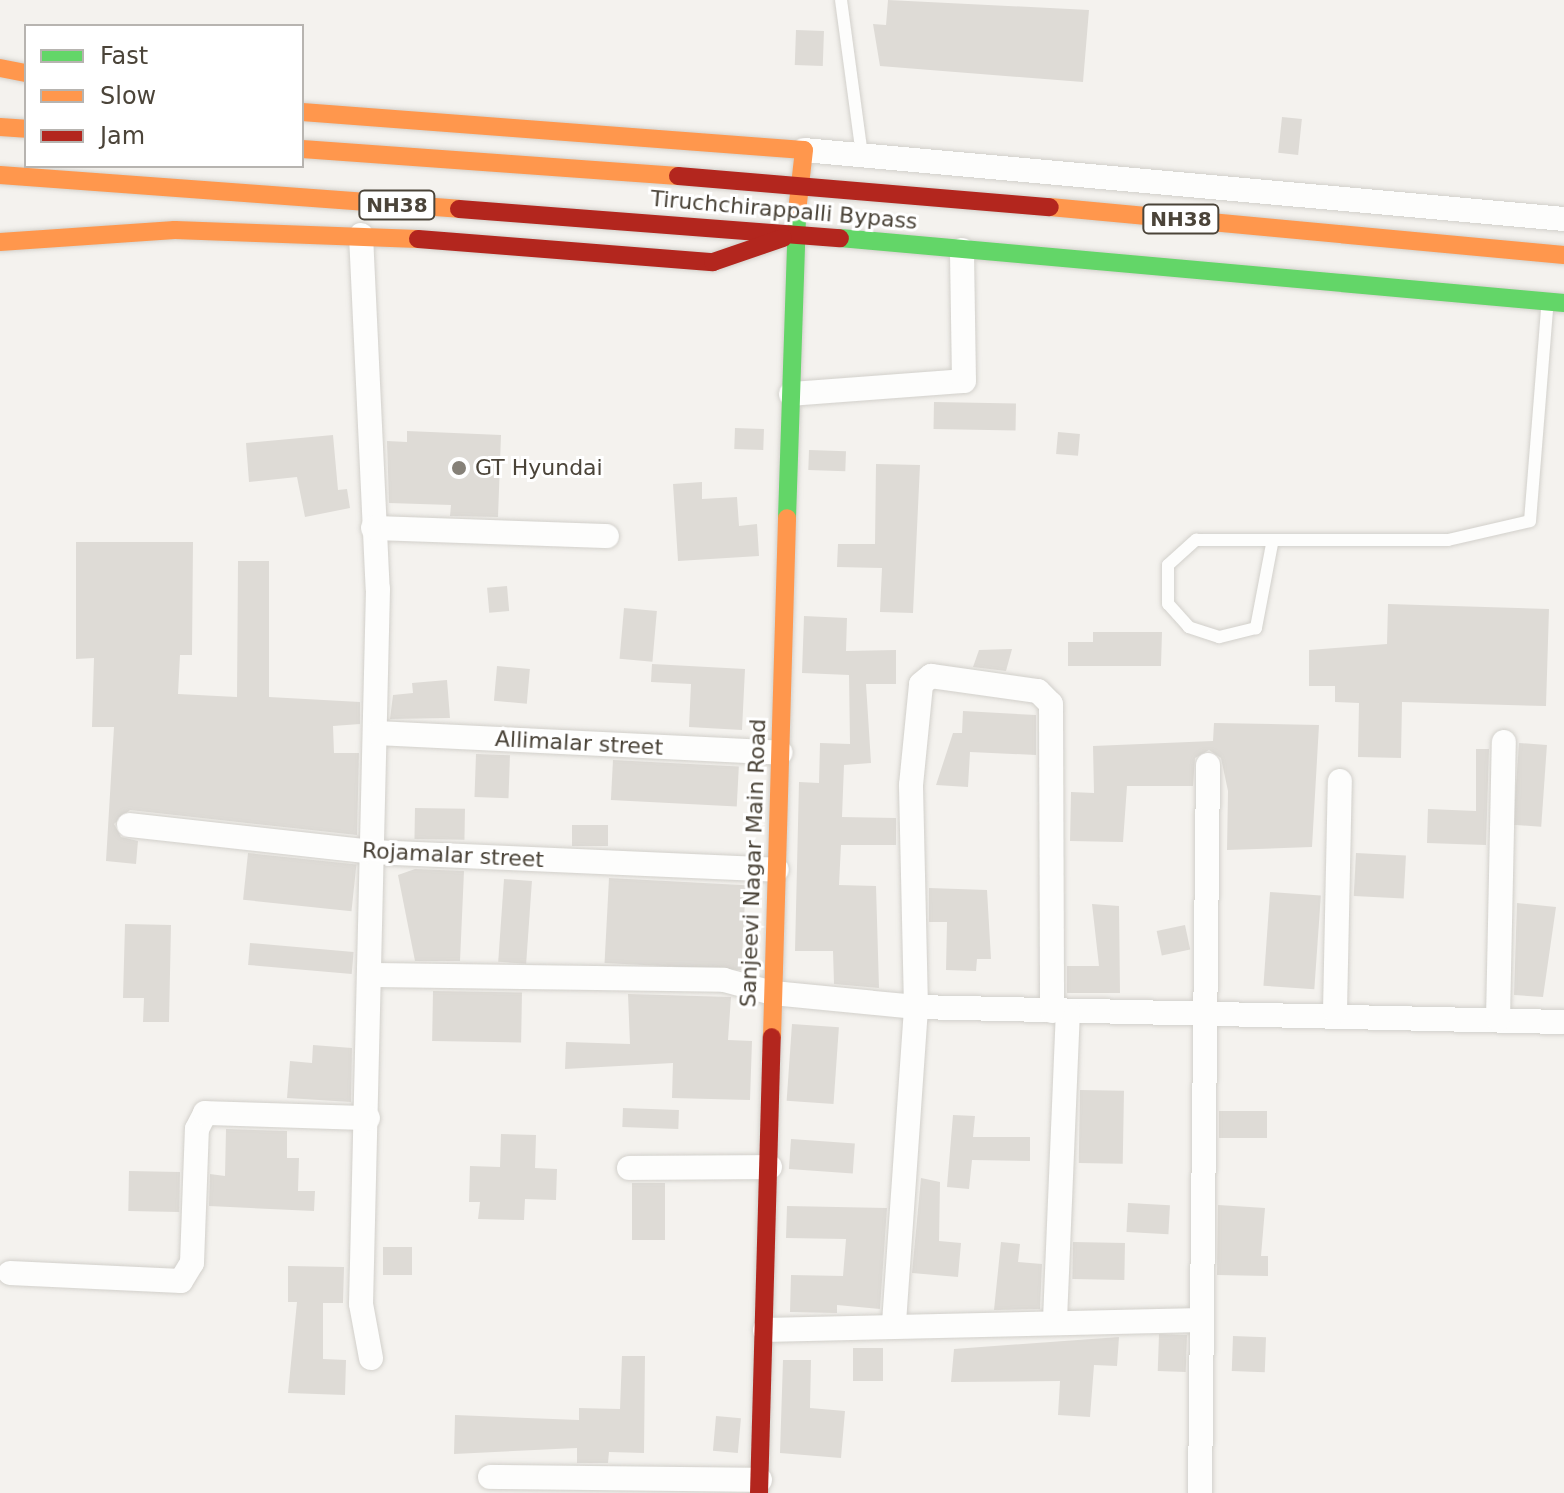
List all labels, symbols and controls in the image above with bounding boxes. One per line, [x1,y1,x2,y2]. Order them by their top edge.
legend [24,24,304,168]
text: Fast [100,42,148,70]
text: Slow [100,82,156,110]
text: Jam [100,122,145,150]
street label: Tiruchchirappalli Bypass [649,185,919,235]
road number: NH38 [357,189,437,221]
road number: NH38 [1141,203,1221,235]
place label: GT Hyundai [475,455,603,481]
marker: GT Hyundai [450,459,468,477]
street label: Sanjeevi Nagar Main Road [735,718,771,1008]
street label: Allimalar street [494,725,664,761]
street label: Rojamalar street [361,837,545,873]

